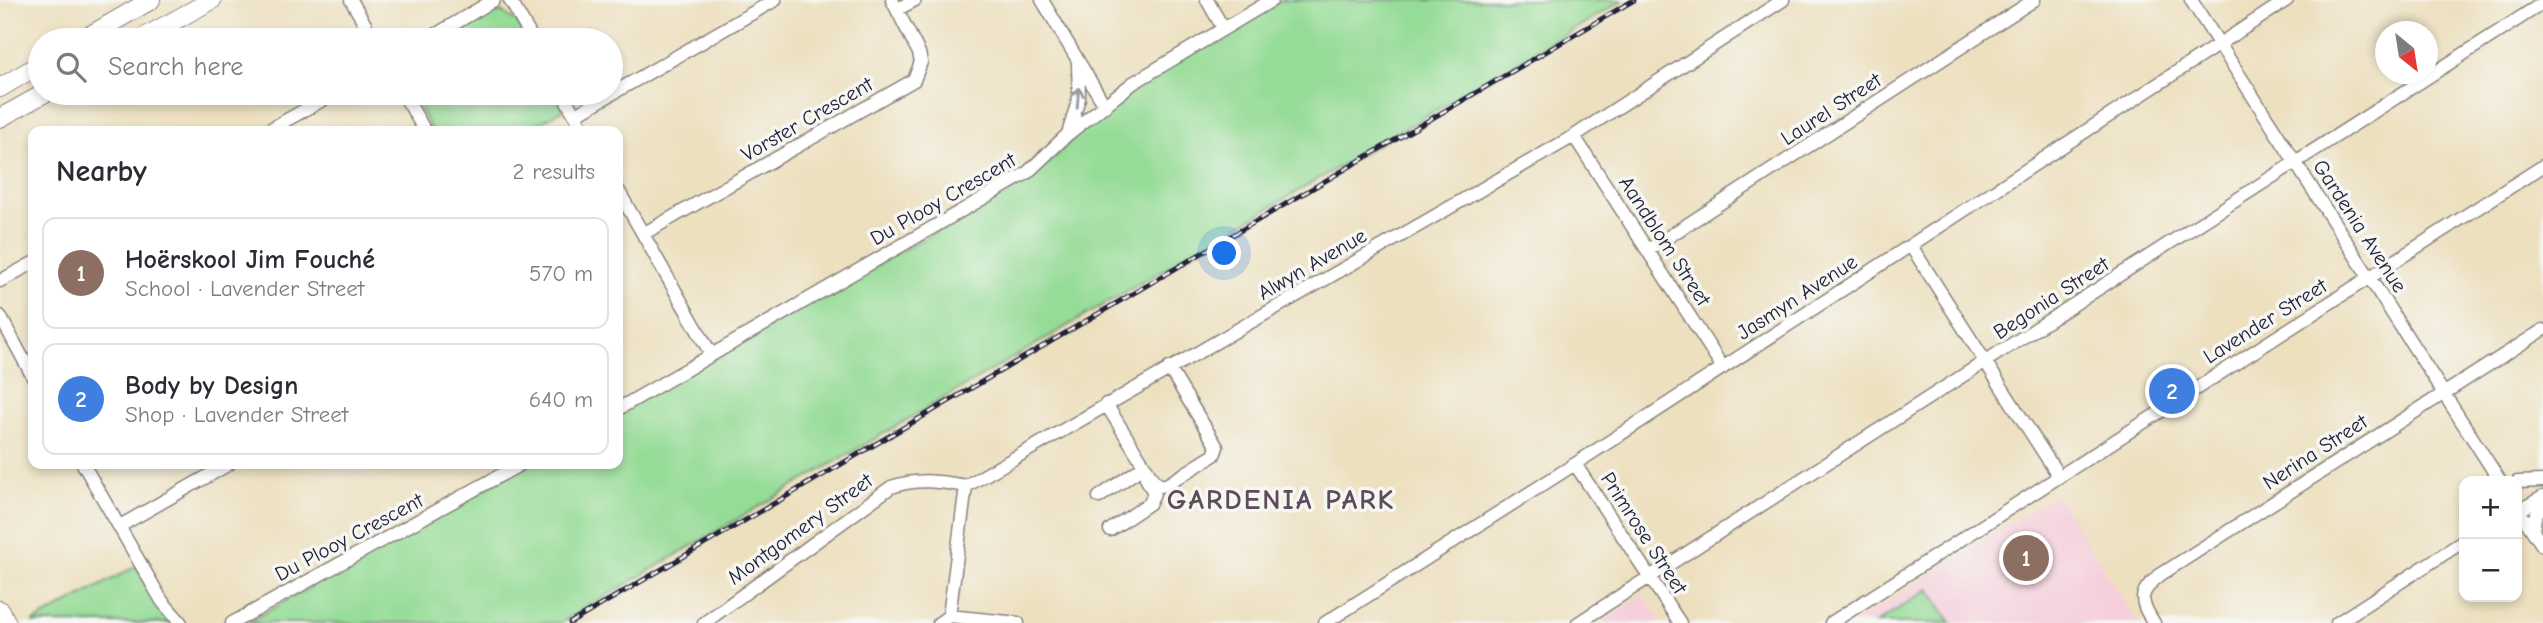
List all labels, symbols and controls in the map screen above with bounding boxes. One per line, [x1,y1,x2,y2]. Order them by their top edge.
north arrow [2375,21,2438,84]
search box [28,28,623,105]
icon: search [52,48,90,86]
text: Search here [108,52,243,82]
street label: Laurel Street [1777,67,1886,150]
street label: Vorster Crescent [737,71,878,166]
one-way arrow [1072,87,1085,109]
street label: Du Plooy Crescent [866,147,1021,250]
text: Nearby [56,154,147,189]
street label: Gardenia Avenue [2308,155,2412,297]
text: 2 results [513,158,595,185]
street label: Aandblom Street [1614,172,1716,311]
street label: Alwyn Avenue [1253,223,1371,305]
your location [1207,236,1241,270]
text: Hoërskool Jim Fouché [125,245,375,275]
street label: Jasmyn Avenue [1732,249,1862,345]
street label: Begonia Street [1989,251,2114,344]
text: 1 [76,260,86,287]
text: 570 m [529,260,593,287]
street label: Lavender Street [2199,273,2332,369]
text: School · Lavender Street [125,275,364,302]
pin: 2 [2149,365,2195,417]
text: Body by Design [125,371,298,401]
text: 2 [75,386,87,413]
text: 640 m [529,386,593,413]
text: Shop · Lavender Street [125,401,348,428]
street label: Nerina Street [2258,409,2372,495]
street label: Montgomery Street [723,468,878,590]
street label: Primrose Street [1596,468,1693,599]
map controls [2459,476,2522,602]
button: + [2459,476,2522,539]
district label: GARDENIA PARK [1167,484,1395,516]
street label: Du Plooy Crescent [271,487,428,586]
pin: 1 [2003,532,2049,584]
button: − [2459,539,2522,602]

